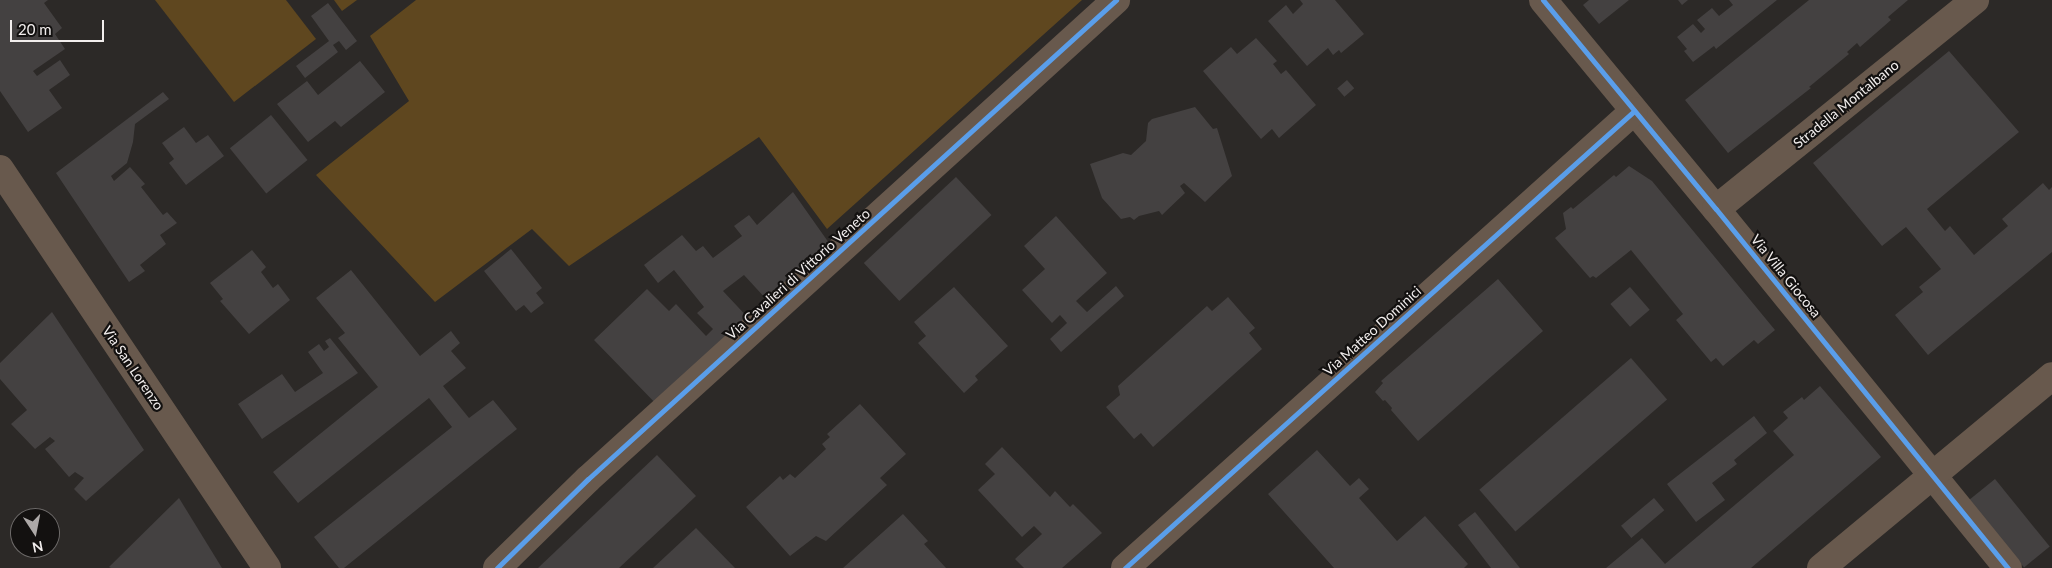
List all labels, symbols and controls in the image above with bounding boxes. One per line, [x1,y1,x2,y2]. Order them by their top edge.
scale bar [12,10,106,42]
text: 20 m [18,20,52,38]
street label: Stradella Montalbano [1790,56,1902,152]
street label: Via Cavalieri di Vittorio Veneto [722,205,874,343]
street label: Via Villa Giocosa [1747,231,1825,321]
street label: Via Matteo Dominici [1320,283,1424,379]
street label: Via San Lorenzo [99,323,167,413]
north arrow [10,508,60,558]
text: N [31,538,45,557]

